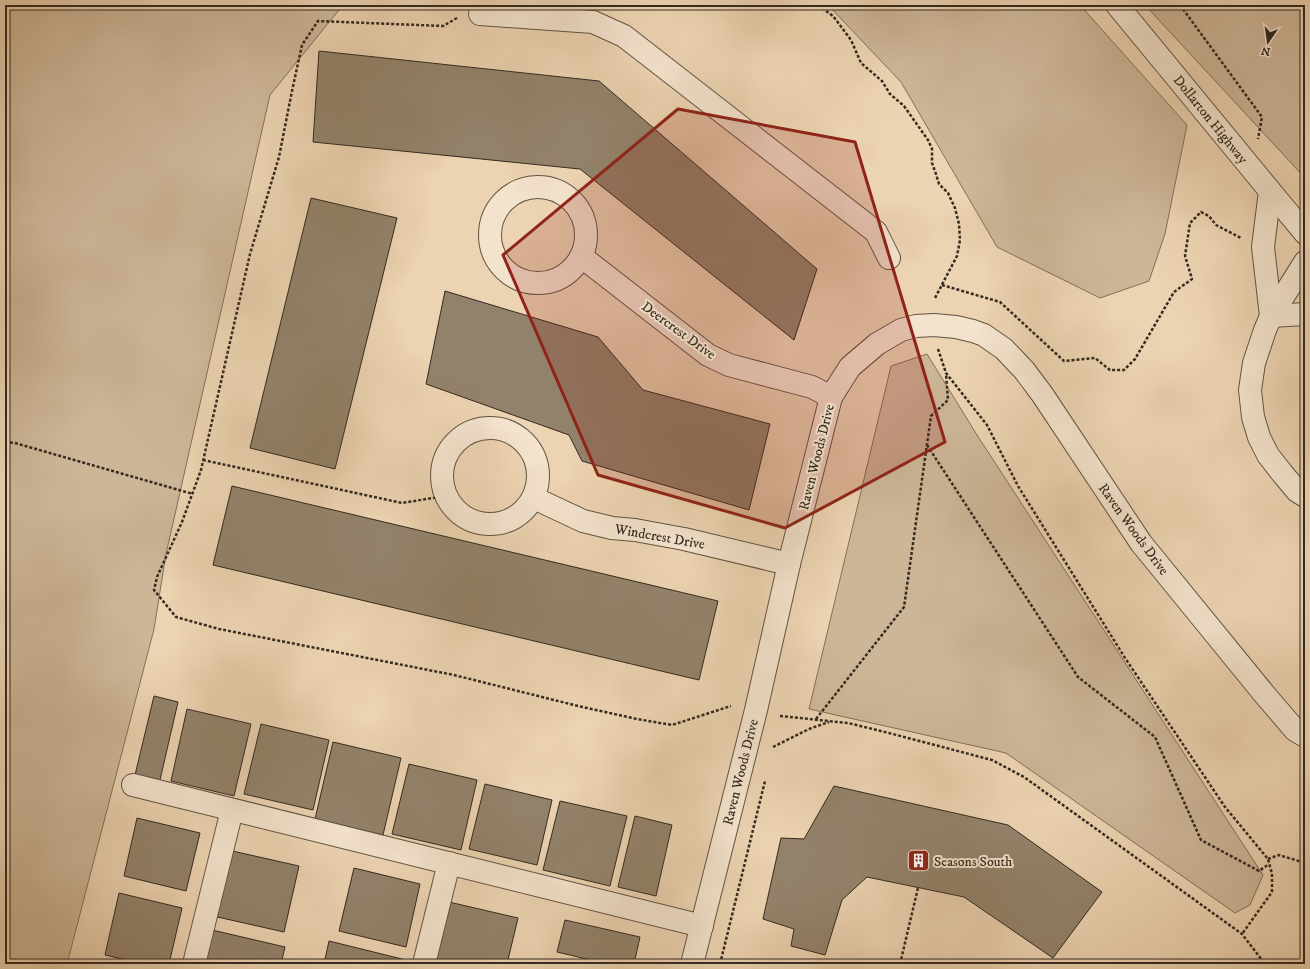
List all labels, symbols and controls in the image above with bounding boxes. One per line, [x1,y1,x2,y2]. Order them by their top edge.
north arrow [1248,22,1288,62]
text: N [1260,43,1272,59]
street label: Dollarton Highway [1169,72,1252,168]
street label: Deercrest Drive [638,298,719,364]
street label: Raven Woods Drive [795,402,839,512]
street label: Raven Woods Drive [1094,480,1173,579]
street label: Windcrest Drive [612,520,706,554]
street label: Raven Woods Drive [719,717,763,827]
building icon: Seasons South [905,848,931,874]
place label: Seasons South [934,853,1013,871]

